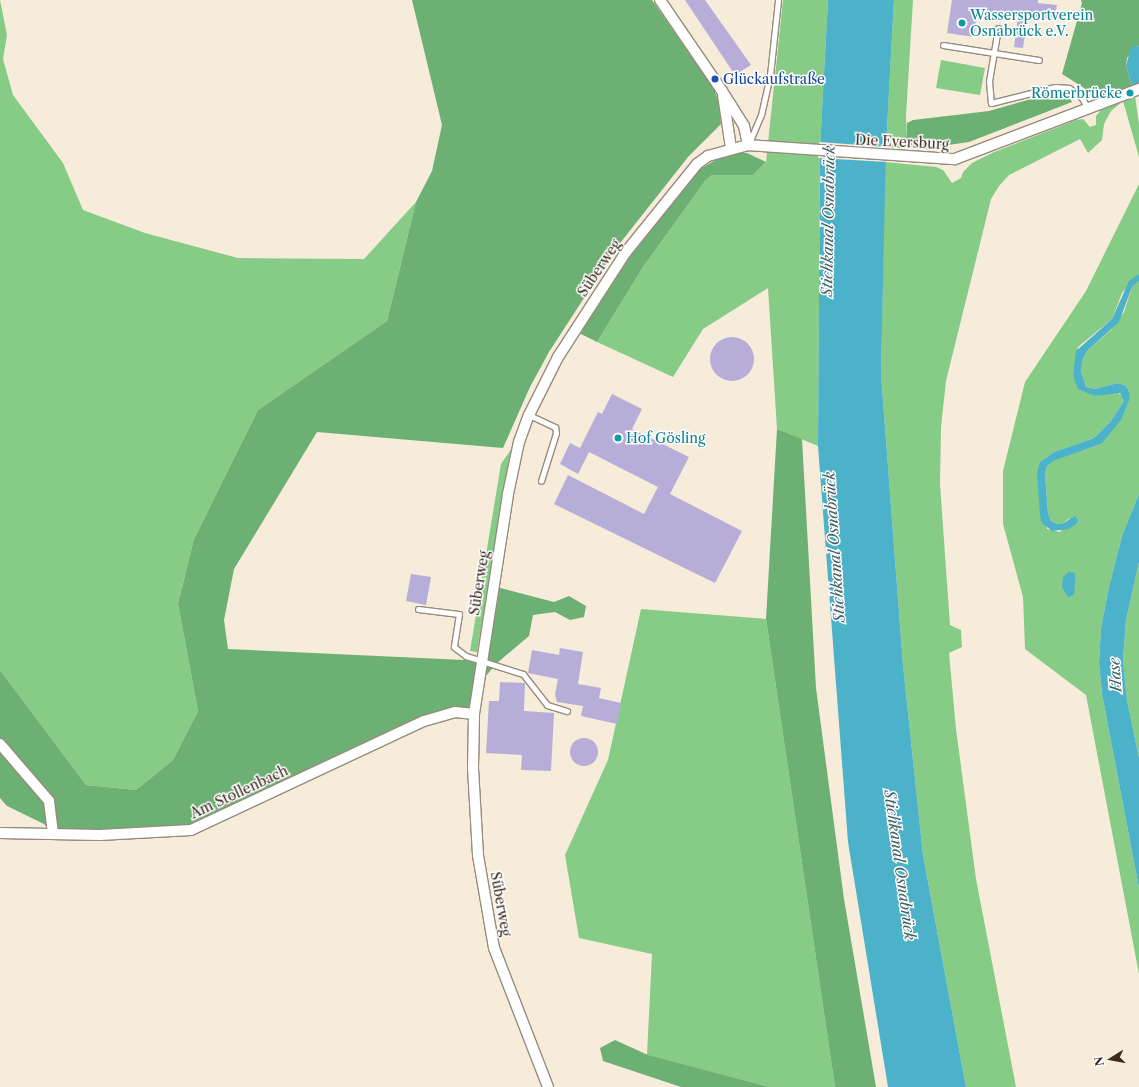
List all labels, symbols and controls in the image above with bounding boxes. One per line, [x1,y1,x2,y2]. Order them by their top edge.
place label: Wassersportverein Osnabrück e.V. [970,7,1093,40]
marker: Wassersportverein Osnabrück e.V. [957,18,967,28]
place label: Glückaufstraße [723,71,825,87]
marker: Glückaufstraße [710,74,720,84]
place label: Römerbrücke [1031,85,1122,101]
marker: Römerbrücke [1125,88,1135,98]
street label: Die Eversburg [855,131,949,153]
water label: Stichkanal Osnabrück [818,145,838,297]
street label: Süberweg [574,236,624,300]
place label: Hof Gösling [626,430,705,446]
marker: Hof Gösling [613,433,623,443]
water label: Stichkanal Osnabrück [820,471,848,623]
street label: Süberweg [466,549,492,617]
water label: Hase [1105,657,1125,693]
street label: Am Stollenbach [187,762,291,822]
water label: Stichkanal Osnabrück [881,789,919,941]
street label: Süberweg [487,870,515,938]
north arrow [1091,1039,1131,1079]
text: N [1091,1055,1107,1067]

